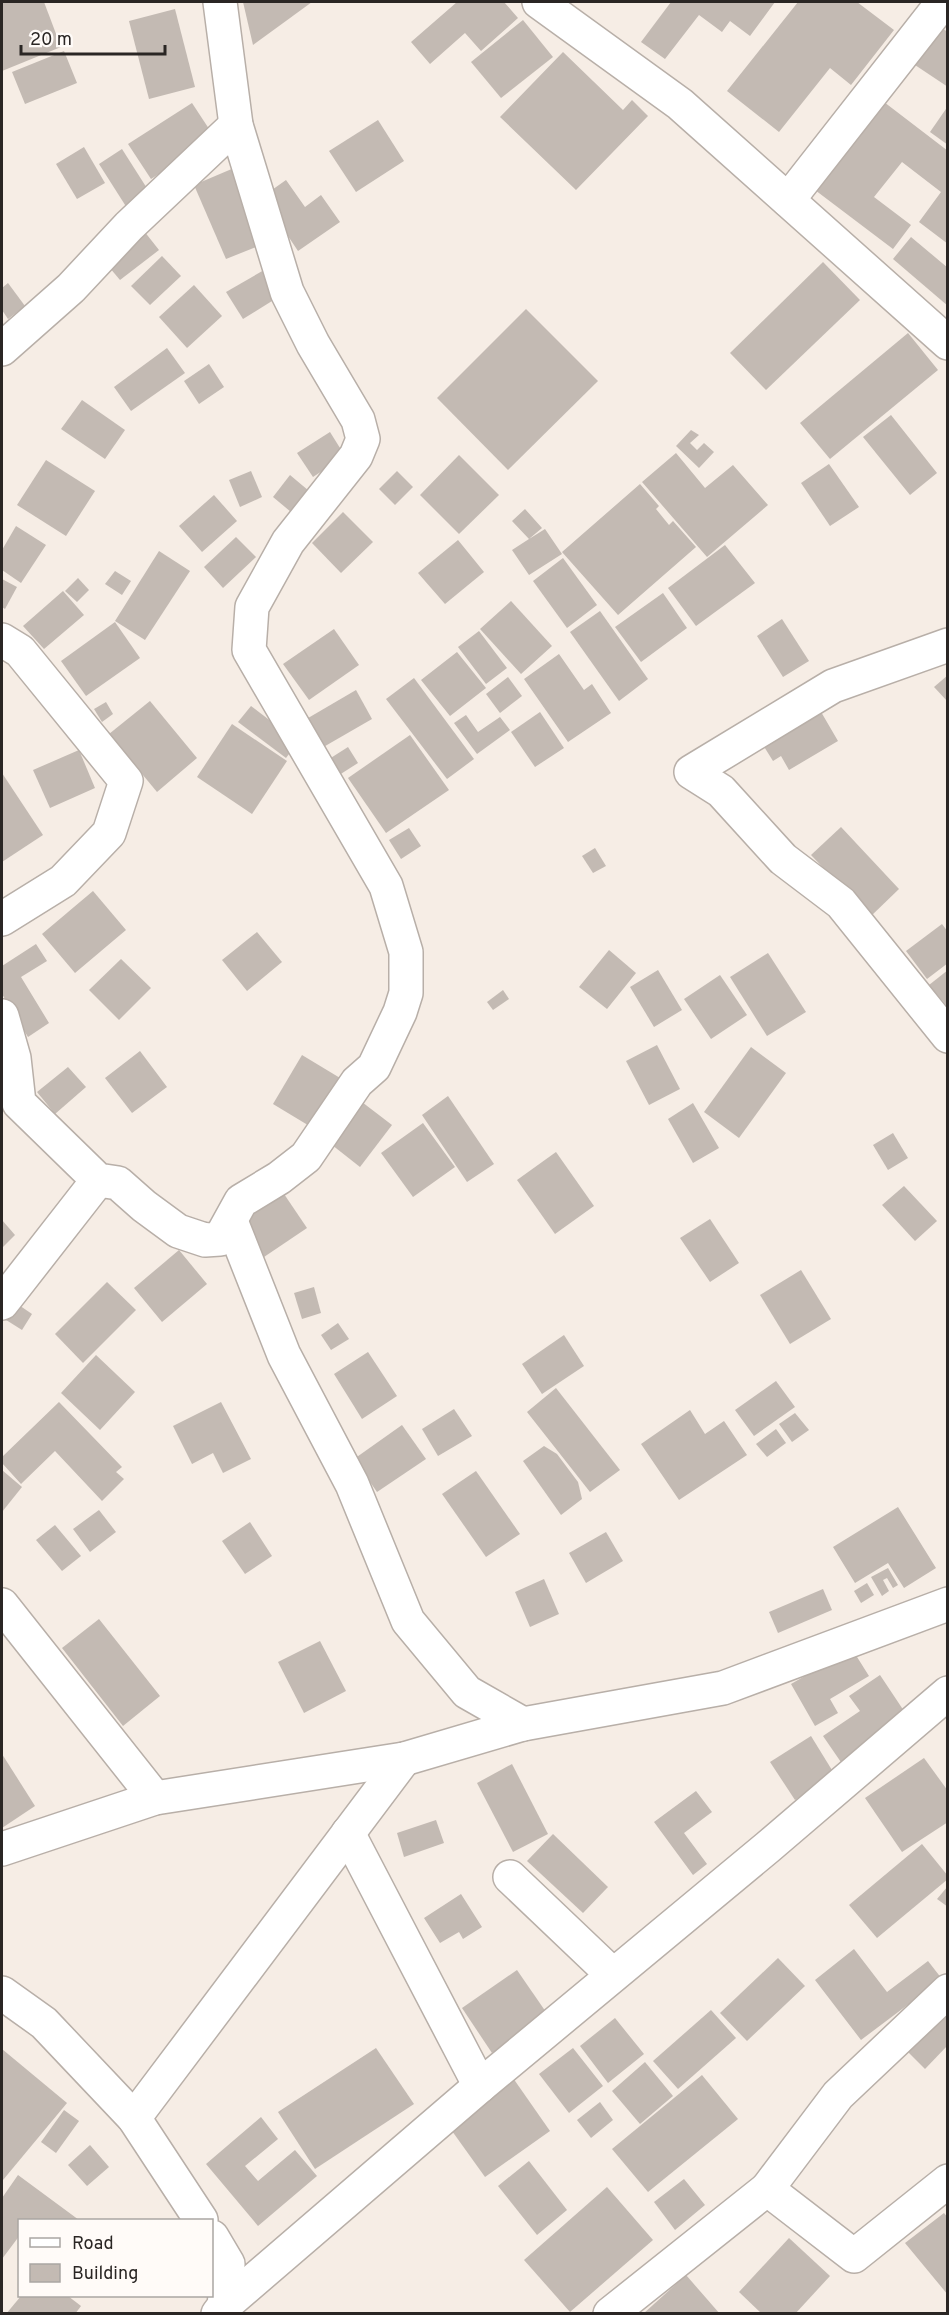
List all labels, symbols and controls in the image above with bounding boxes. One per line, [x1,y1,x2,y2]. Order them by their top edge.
scale bar [21,18,165,56]
text: 20 m [30,29,72,52]
legend [18,2219,213,2297]
text: Road [72,2233,114,2256]
text: Building [72,2263,138,2286]

